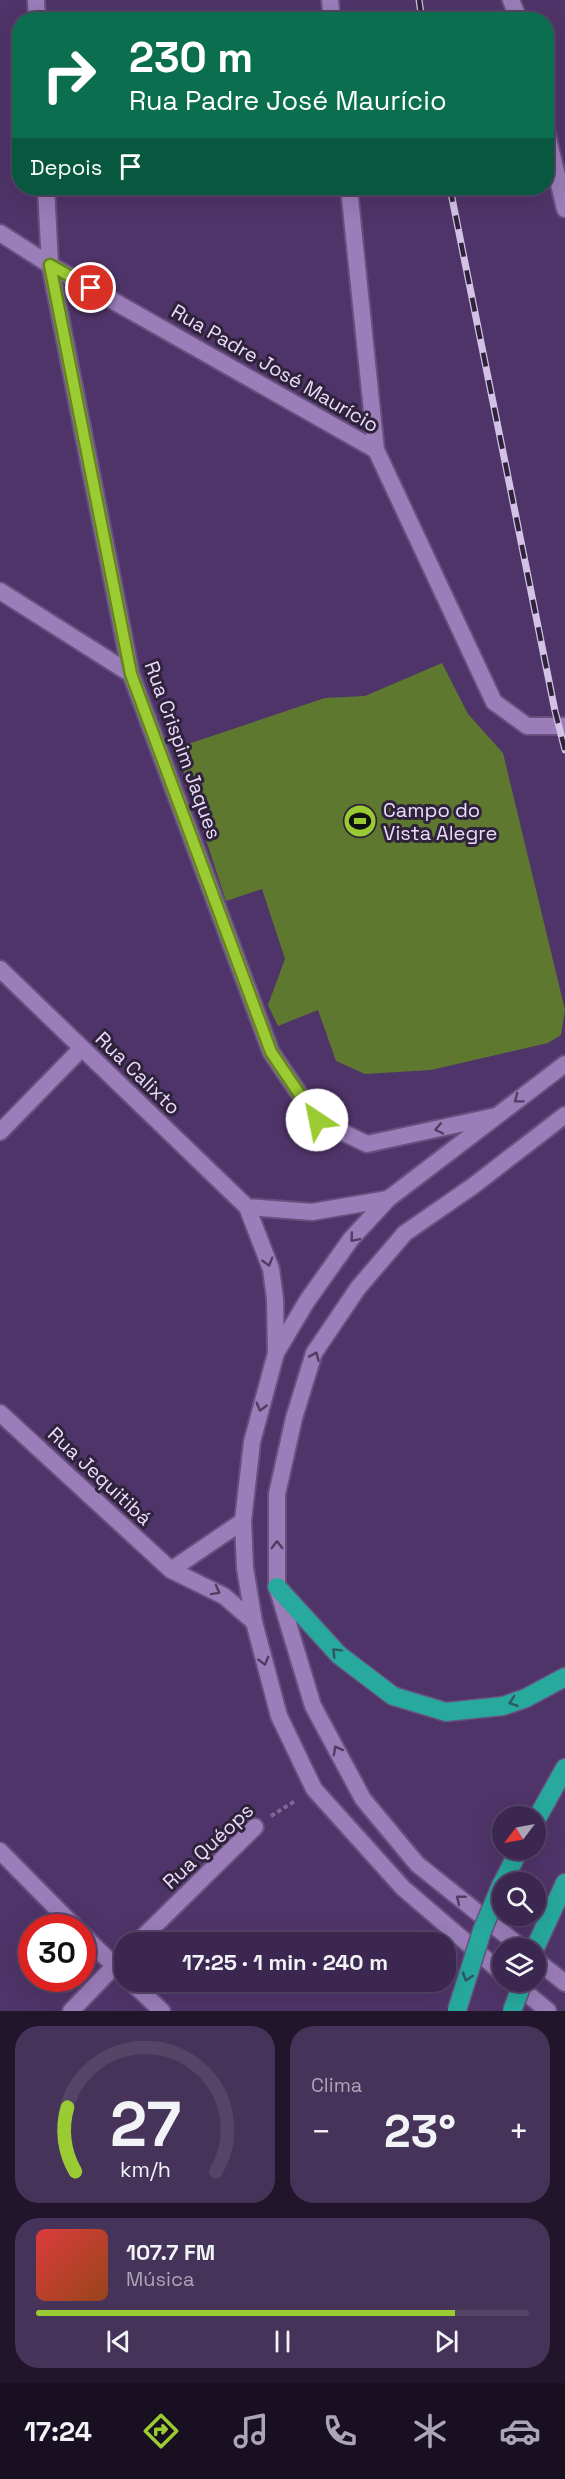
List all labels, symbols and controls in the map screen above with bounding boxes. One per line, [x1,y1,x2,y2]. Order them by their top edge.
text: 230 m [129,31,253,84]
icon: right [30,36,108,114]
text: Rua Padre José Maurício [129,83,447,118]
icon: arrive [114,150,147,183]
text: Depois [30,153,102,181]
pin [65,262,116,313]
icon: arrive [74,271,107,304]
street label: Rua Padre José Maurício [167,298,383,438]
street label: Rua Crispim Jaques [139,657,227,843]
place label: Campo do Vista Alegre [383,797,497,846]
sports icon: Campo do Vista Alegre [342,803,378,839]
street label: Rua Calixto [90,1026,186,1120]
position arrow [285,1088,349,1152]
one-way arrow [514,1092,525,1103]
one-way arrow [435,1121,445,1134]
one-way arrow [350,1231,361,1242]
one-way arrow [261,1256,273,1266]
one-way arrow [307,1351,319,1362]
one-way arrow [256,1402,269,1412]
street label: Rua Jequitibá [42,1421,158,1531]
one-way arrow [271,1541,283,1550]
one-way arrow [210,1584,220,1596]
one-way arrow [333,1648,344,1659]
one-way arrow [257,1656,270,1666]
one-way arrow [508,1695,519,1708]
one-way arrow [333,1746,344,1756]
street label: Rua Quéops [157,1797,259,1895]
north arrow [492,1806,546,1860]
map controls [492,1806,546,1992]
button: search [492,1872,546,1926]
one-way arrow [456,1895,467,1906]
speed limit sign: 30 [18,1914,96,1992]
button: layers [492,1938,546,1992]
text: 17:25 · 1 min · 240 m [182,1948,388,1976]
one-way arrow [462,1971,475,1982]
text: Clima [311,2072,362,2098]
text: 27 [109,2085,181,2164]
text: 23° [384,2103,456,2160]
text: − [311,2111,331,2153]
text: + [509,2111,529,2153]
text: km/h [119,2156,171,2183]
text: 107.7 FM [126,2238,215,2266]
text: Música [126,2266,194,2292]
icon: previous [102,2325,135,2358]
icon: pause [266,2325,299,2358]
icon: next [430,2325,463,2358]
icon: directions [140,2410,182,2452]
icon: music [230,2410,272,2452]
icon: phone [319,2410,361,2452]
icon: climate [409,2410,451,2452]
icon: car [499,2410,541,2452]
text: 17:24 [24,2414,92,2449]

